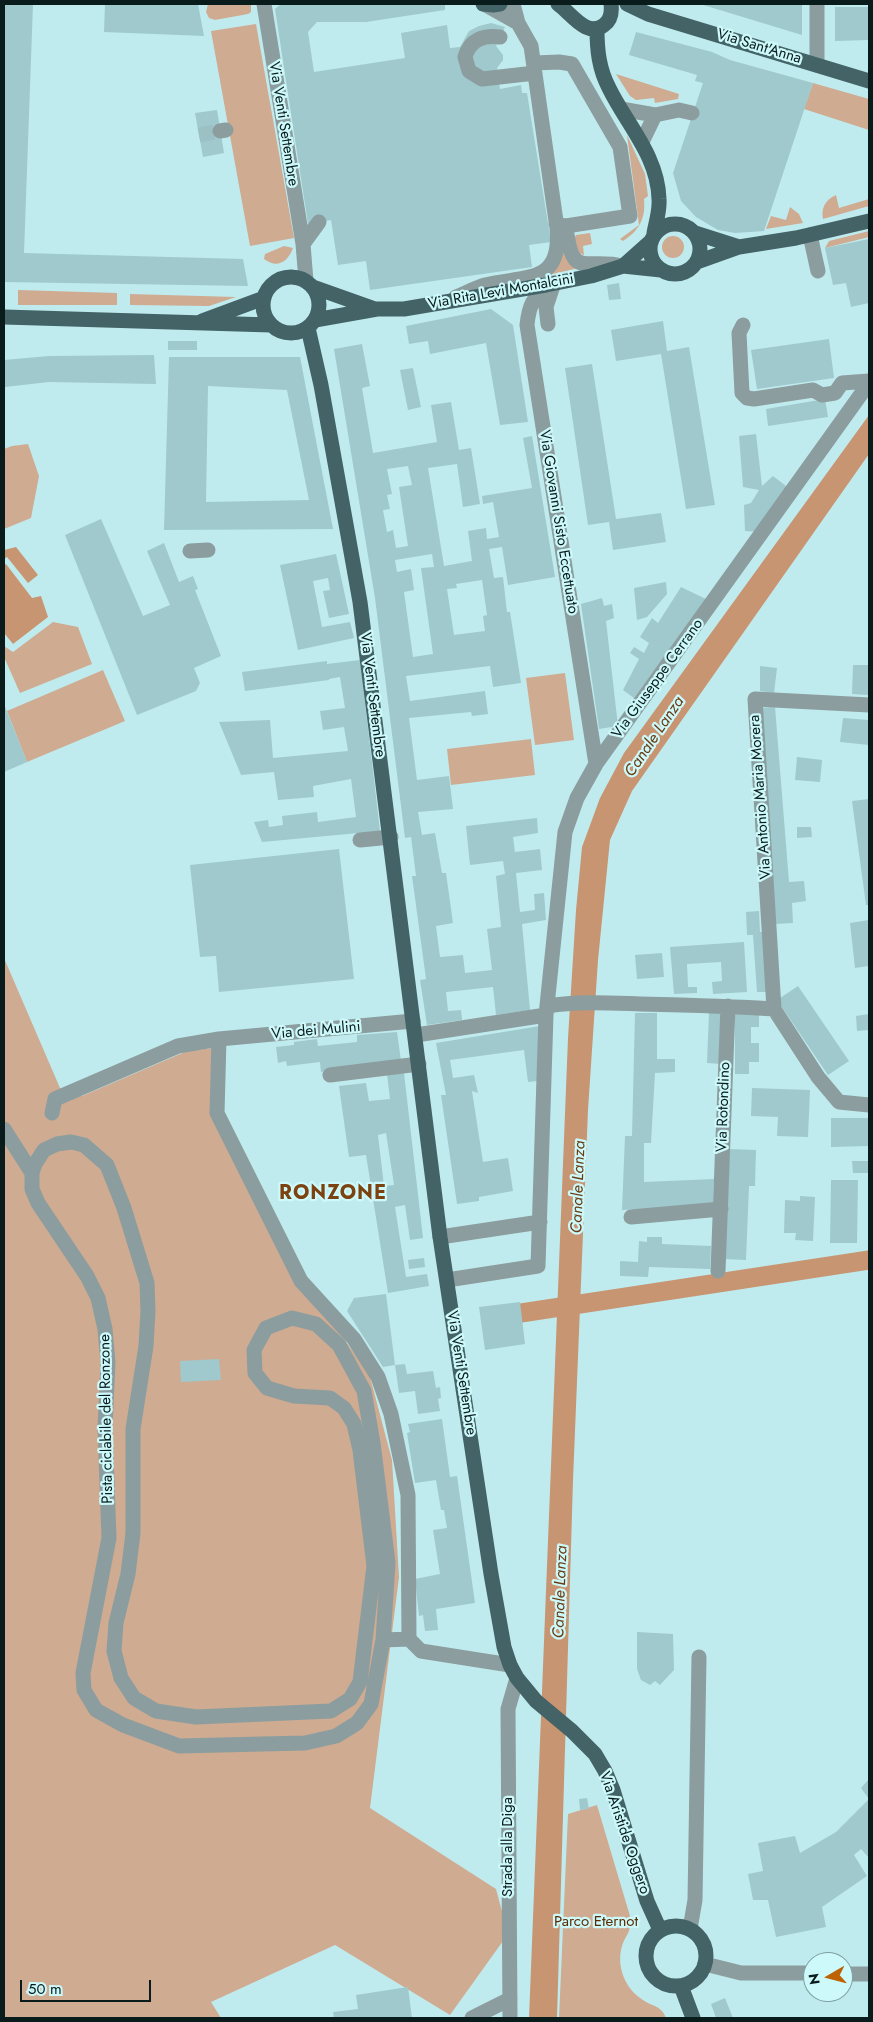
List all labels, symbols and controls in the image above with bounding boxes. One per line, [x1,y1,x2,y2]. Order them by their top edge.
street label: Via Sant'Anna [715,26,803,68]
street label: Via Venti Settembre [264,61,302,187]
street label: Via Rita Levi Montalcini [427,270,575,314]
street label: Via Giovanni Sisto Eccettuato [535,429,581,615]
street label: Via Giuseppe Cerrano [609,616,707,742]
street label: Via Venti Settembre [355,632,389,758]
water label: Canale Lanza [621,693,689,781]
street label: Via Antonio Maria Morera [746,714,776,880]
street label: Via dei Mulini [271,1018,361,1044]
street label: Via Rotondino [713,1062,735,1152]
water label: Canale Lanza [568,1140,590,1234]
district label: RONZONE [278,1182,388,1206]
street label: Via Venti Settembre [442,1310,480,1436]
street label: Pista ciclabile del Ronzone [97,1334,117,1504]
water label: Canale Lanza [550,1545,572,1639]
street label: Via Aristide Oggero [595,1769,653,1897]
street label: Strada alla Diga [499,1797,517,1897]
park label: Parco Eternot [554,1913,638,1931]
north arrow [803,1952,853,2002]
scale bar [22,1970,154,2002]
text: N [803,1972,825,1986]
text: 50 m [28,1978,62,2000]

